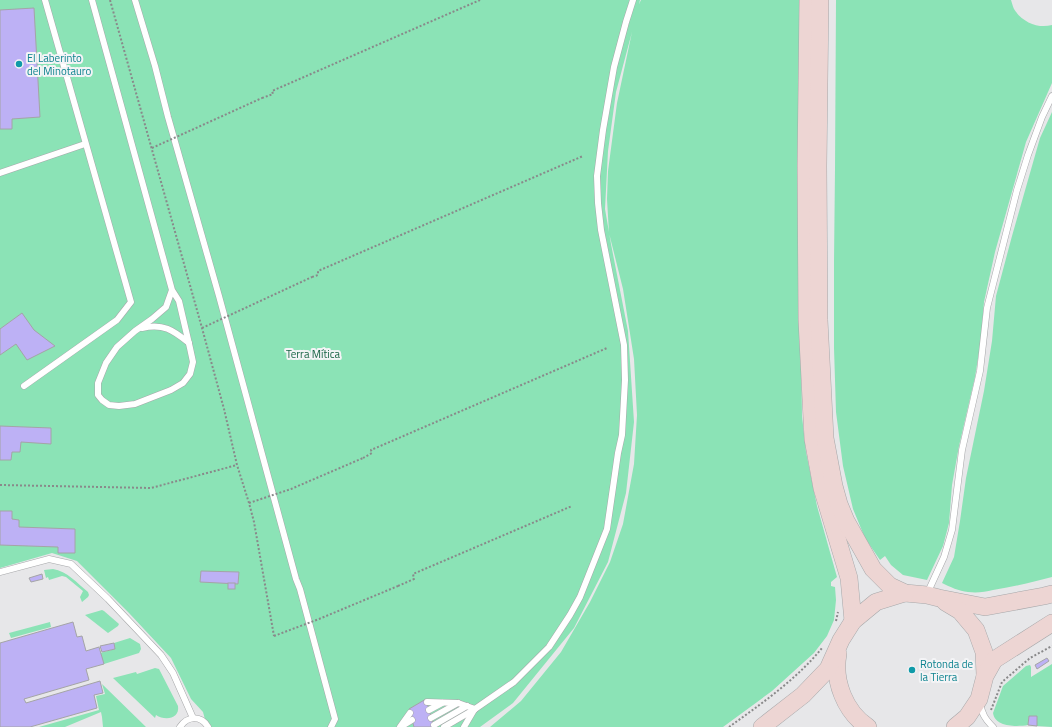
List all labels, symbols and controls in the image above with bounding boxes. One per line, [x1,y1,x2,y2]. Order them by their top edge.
place label: El Laberinto del Minotauro [27,50,92,79]
marker: El Laberinto del Minotauro [14,59,24,69]
park label: Terra Mítica [286,346,341,362]
place label: Rotonda de la Tierra [920,656,974,685]
marker: Rotonda de la Tierra [907,665,917,675]

